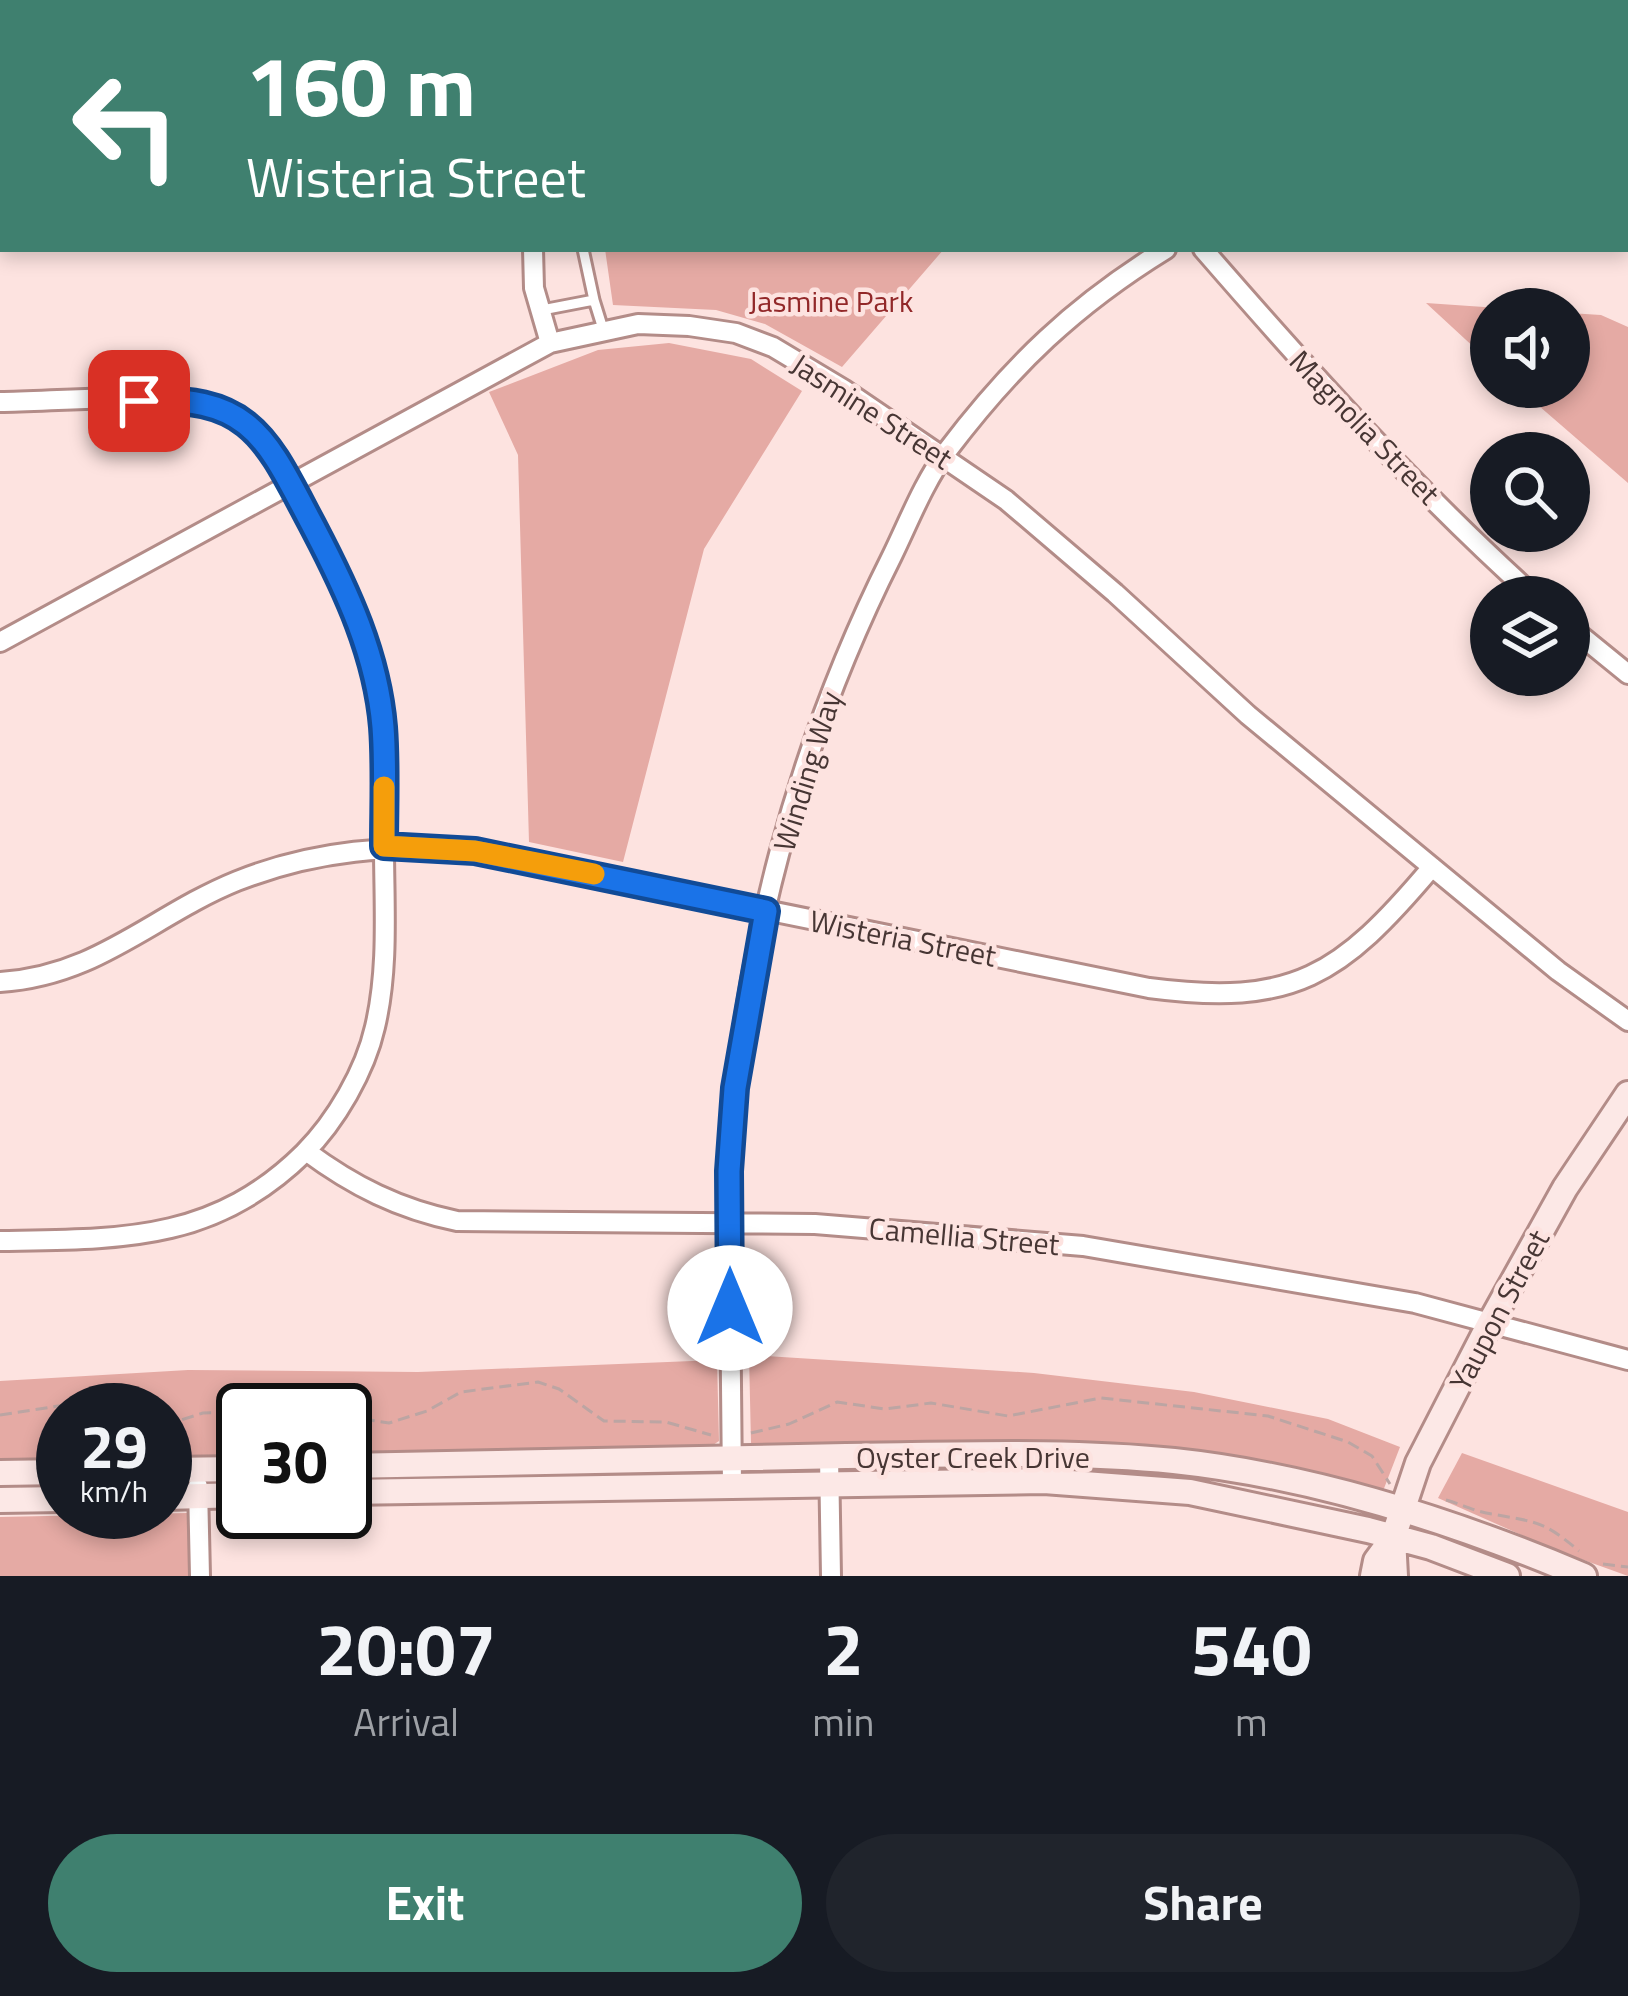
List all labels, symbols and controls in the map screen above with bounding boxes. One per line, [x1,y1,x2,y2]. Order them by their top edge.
text: 160 m [246,21,476,149]
icon: left [48,48,204,204]
text: Wisteria Street [246,136,586,218]
park label: Jasmine Park [749,278,913,324]
map controls [1470,288,1590,696]
button: sound [1470,288,1590,408]
street label: Magnolia Street [1279,339,1451,515]
street label: Jasmine Street [782,341,962,481]
pin [88,350,190,452]
icon: arrive [106,368,172,434]
button: search [1470,432,1590,552]
button: layers [1470,576,1590,696]
street label: Winding Way [761,685,853,857]
street label: Wisteria Street [806,897,1000,979]
street label: Camellia Street [867,1205,1062,1267]
street label: Yaupon Street [1437,1221,1561,1399]
position arrow [667,1245,793,1371]
speed limit sign: 30 [216,1383,372,1539]
text: 29 [80,1400,148,1491]
street label: Oyster Creek Drive [856,1434,1090,1480]
text: km/h [80,1468,148,1514]
text: 20:07 [316,1593,496,1703]
text: 2 [823,1593,864,1703]
text: 540 [1191,1593,1312,1703]
text: Arrival [353,1692,459,1751]
text: min [812,1692,874,1751]
text: m [1235,1692,1267,1751]
button: Exit [48,1834,802,1972]
button: Share [826,1834,1580,1972]

